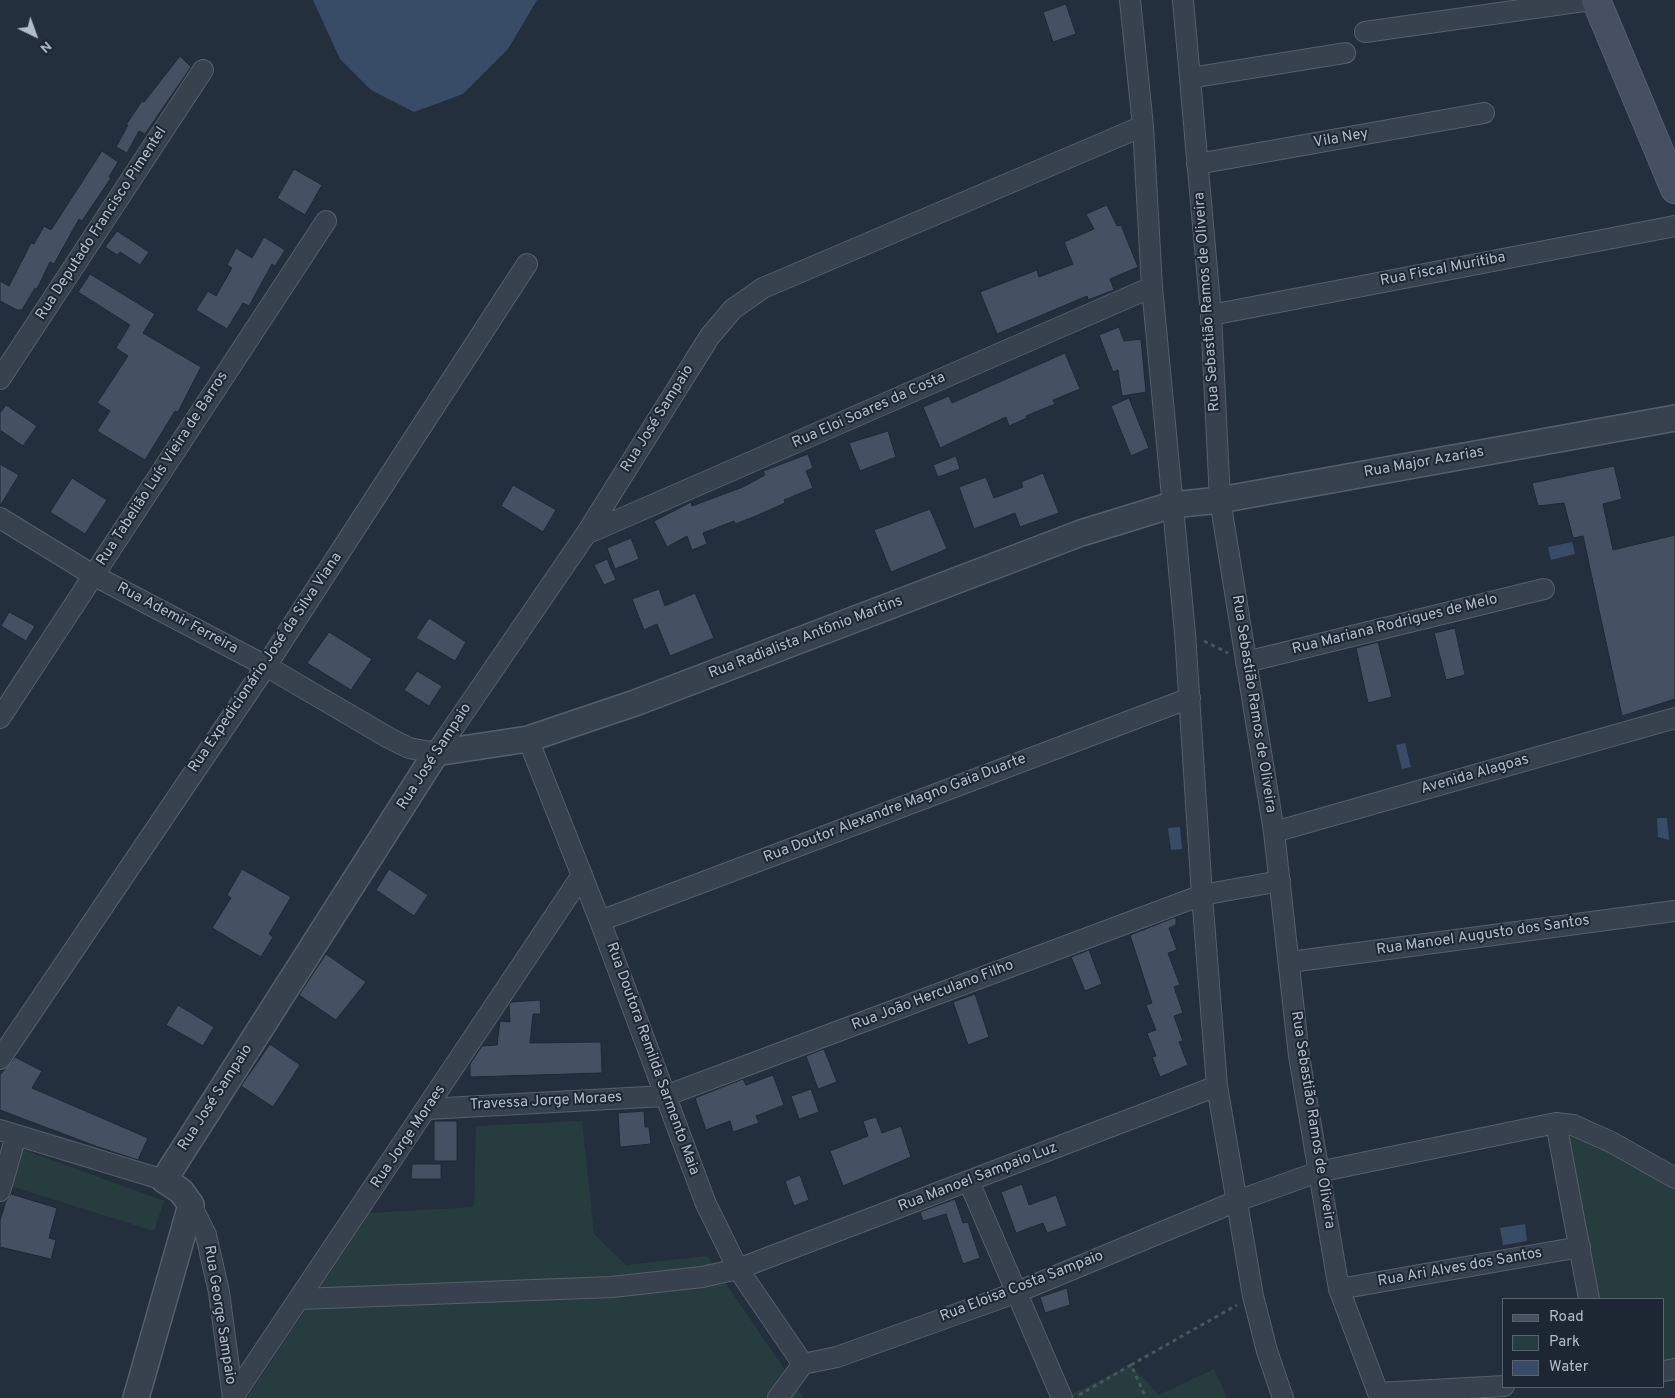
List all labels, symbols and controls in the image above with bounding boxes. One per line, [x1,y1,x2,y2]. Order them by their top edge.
north arrow [10,10,60,60]
text: N [36,37,55,56]
street label: Rua Deputado Francisco Pimentel [33,124,171,324]
street label: Vila Ney [1312,125,1370,153]
street label: Rua Sebastião Ramos de Oliveira [1191,192,1225,412]
street label: Rua Fiscal Muritiba [1379,249,1507,291]
street label: Rua José Sampaio [618,362,698,476]
street label: Rua Tabelião Luís Vieira de Barros [93,369,233,569]
street label: Rua Eloi Soares da Costa [790,369,948,453]
street label: Rua Major Azarias [1363,444,1485,482]
street label: Rua Expedicionário José da Silva Viana [185,550,347,776]
street label: Rua Ademir Ferreira [114,580,240,658]
street label: Rua Mariana Rodrigues de Melo [1290,591,1500,659]
street label: Rua Radialista Antônio Martins [706,593,906,683]
street label: Rua Sebastião Ramos de Oliveira [1227,594,1279,814]
street label: Rua José Sampaio [394,700,476,814]
street label: Rua Doutor Alexandre Magno Gaia Duarte [761,750,1029,868]
street label: Avenida Alagoas [1419,751,1531,799]
street label: Rua Manoel Augusto dos Santos [1375,912,1591,960]
street label: Rua Doutora Remilda Sarmento Maia [601,940,703,1178]
street label: Rua João Herculano Filho [850,957,1016,1035]
street label: Rua Sebastião Ramos de Oliveira [1286,1010,1338,1230]
street label: Rua José Sampaio [175,1041,257,1155]
street label: Rua Jorge Moraes [368,1082,450,1192]
street label: Travessa Jorge Moraes [469,1089,623,1115]
street label: Rua Manoel Sampaio Luz [896,1139,1060,1217]
street label: Rua George Sampaio [199,1244,239,1386]
street label: Rua Ari Alves dos Santos [1376,1245,1544,1291]
street label: Rua Eloisa Costa Sampaio [938,1247,1106,1327]
legend [1502,1298,1665,1388]
text: Road [1549,1308,1584,1327]
text: Park [1549,1333,1580,1352]
text: Water [1549,1358,1588,1377]

